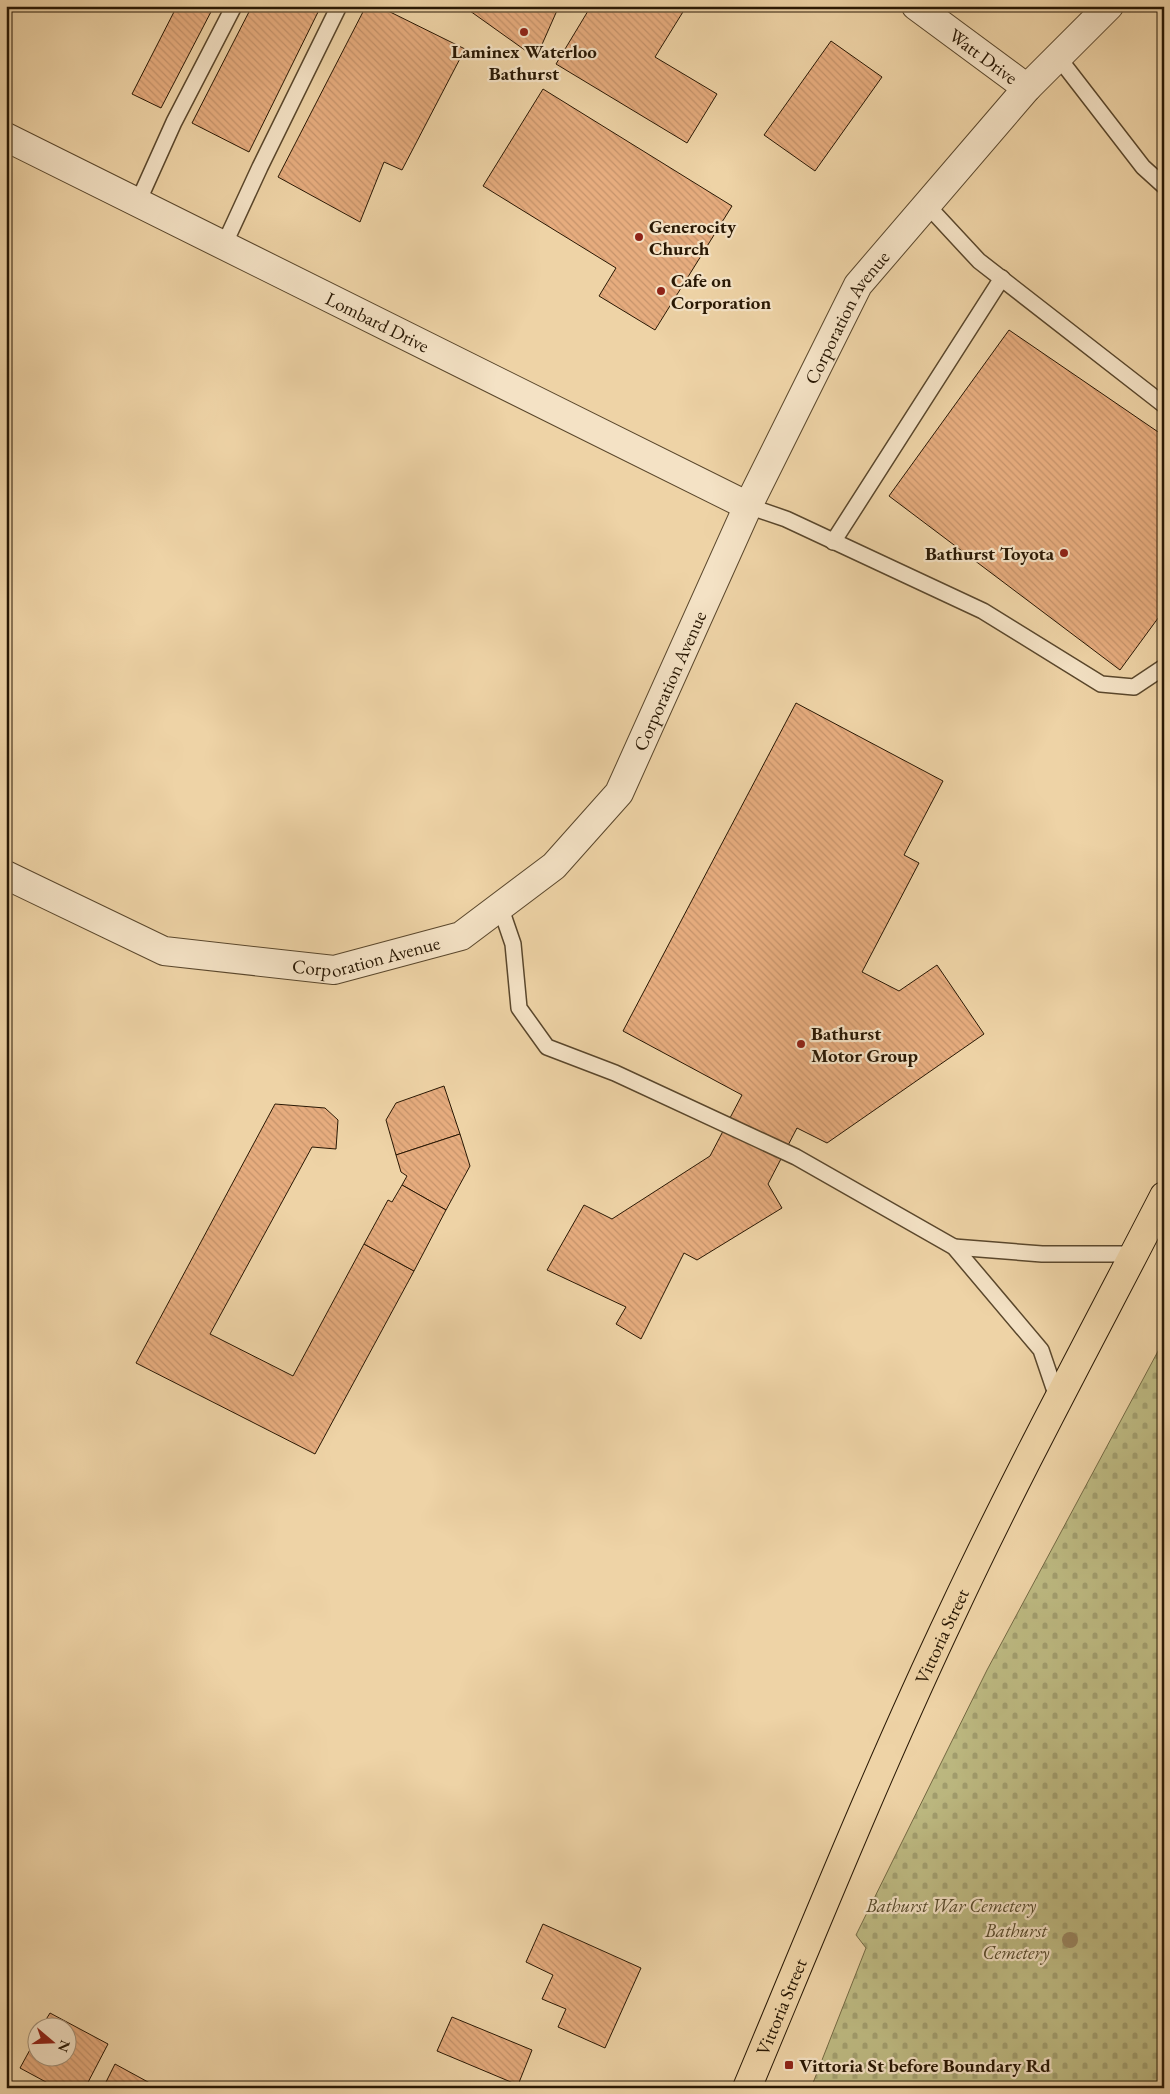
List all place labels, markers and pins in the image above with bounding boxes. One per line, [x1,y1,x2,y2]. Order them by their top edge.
marker: Laminex Waterloo Bathurst [518,26,530,38]
place label: Laminex Waterloo Bathurst [451,39,597,86]
place label: Generocity Church [649,214,737,261]
marker: Generocity Church [633,231,645,243]
place label: Cafe on Corporation [671,268,771,315]
marker: Cafe on Corporation [655,285,667,297]
place label: Bathurst Toyota [925,541,1055,566]
marker: Bathurst Toyota [1058,547,1070,559]
place label: Bathurst Motor Group [811,1021,919,1068]
marker: Bathurst Motor Group [795,1038,807,1050]
place label: Vittoria St before Boundary Rd [799,2053,1051,2078]
marker: Vittoria St before Boundary Rd [783,2059,795,2071]

